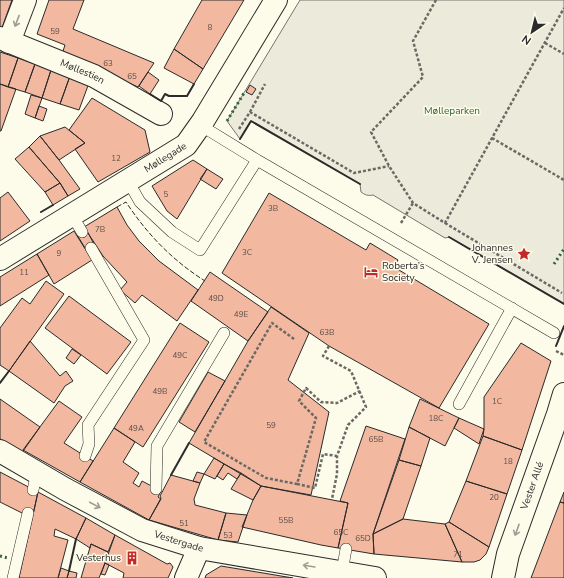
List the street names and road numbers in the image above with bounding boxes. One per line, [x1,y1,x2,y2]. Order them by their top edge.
street label: Møllestien [58,56,107,88]
street label: Møllegade [141,139,189,176]
street label: Vester Allé [517,460,547,513]
street label: Vestergade [151,527,204,556]

